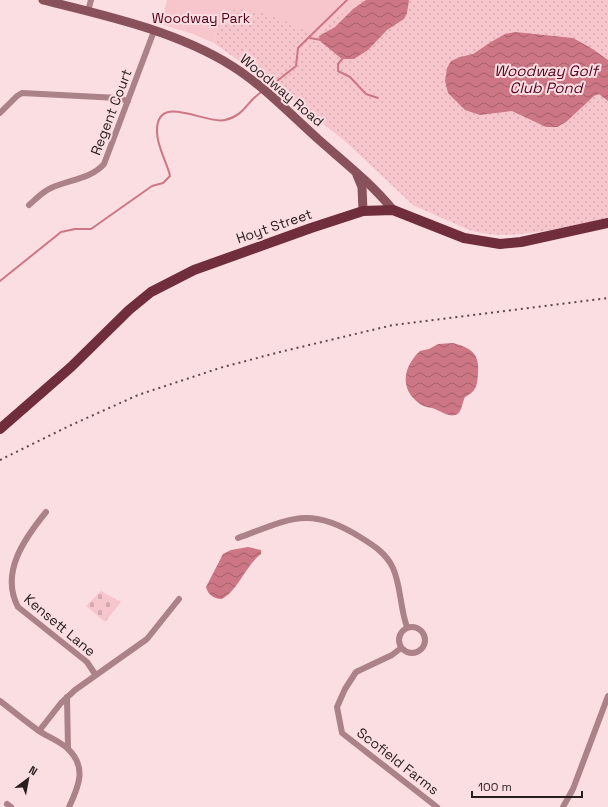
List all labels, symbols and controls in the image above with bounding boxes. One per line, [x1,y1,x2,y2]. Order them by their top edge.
park label: Woodway Park [152,9,251,27]
street label: Woodway Road [236,50,328,130]
water label: Woodway Golf Club Pond [494,61,600,97]
street label: Regent Court [86,66,136,158]
street label: Hoyt Street [234,205,314,247]
street label: Kensett Lane [21,590,99,660]
street label: Scofield Farms [353,723,443,799]
north arrow [8,759,48,799]
text: N [26,763,40,778]
scale bar [472,773,582,799]
text: 100 m [478,779,512,795]

